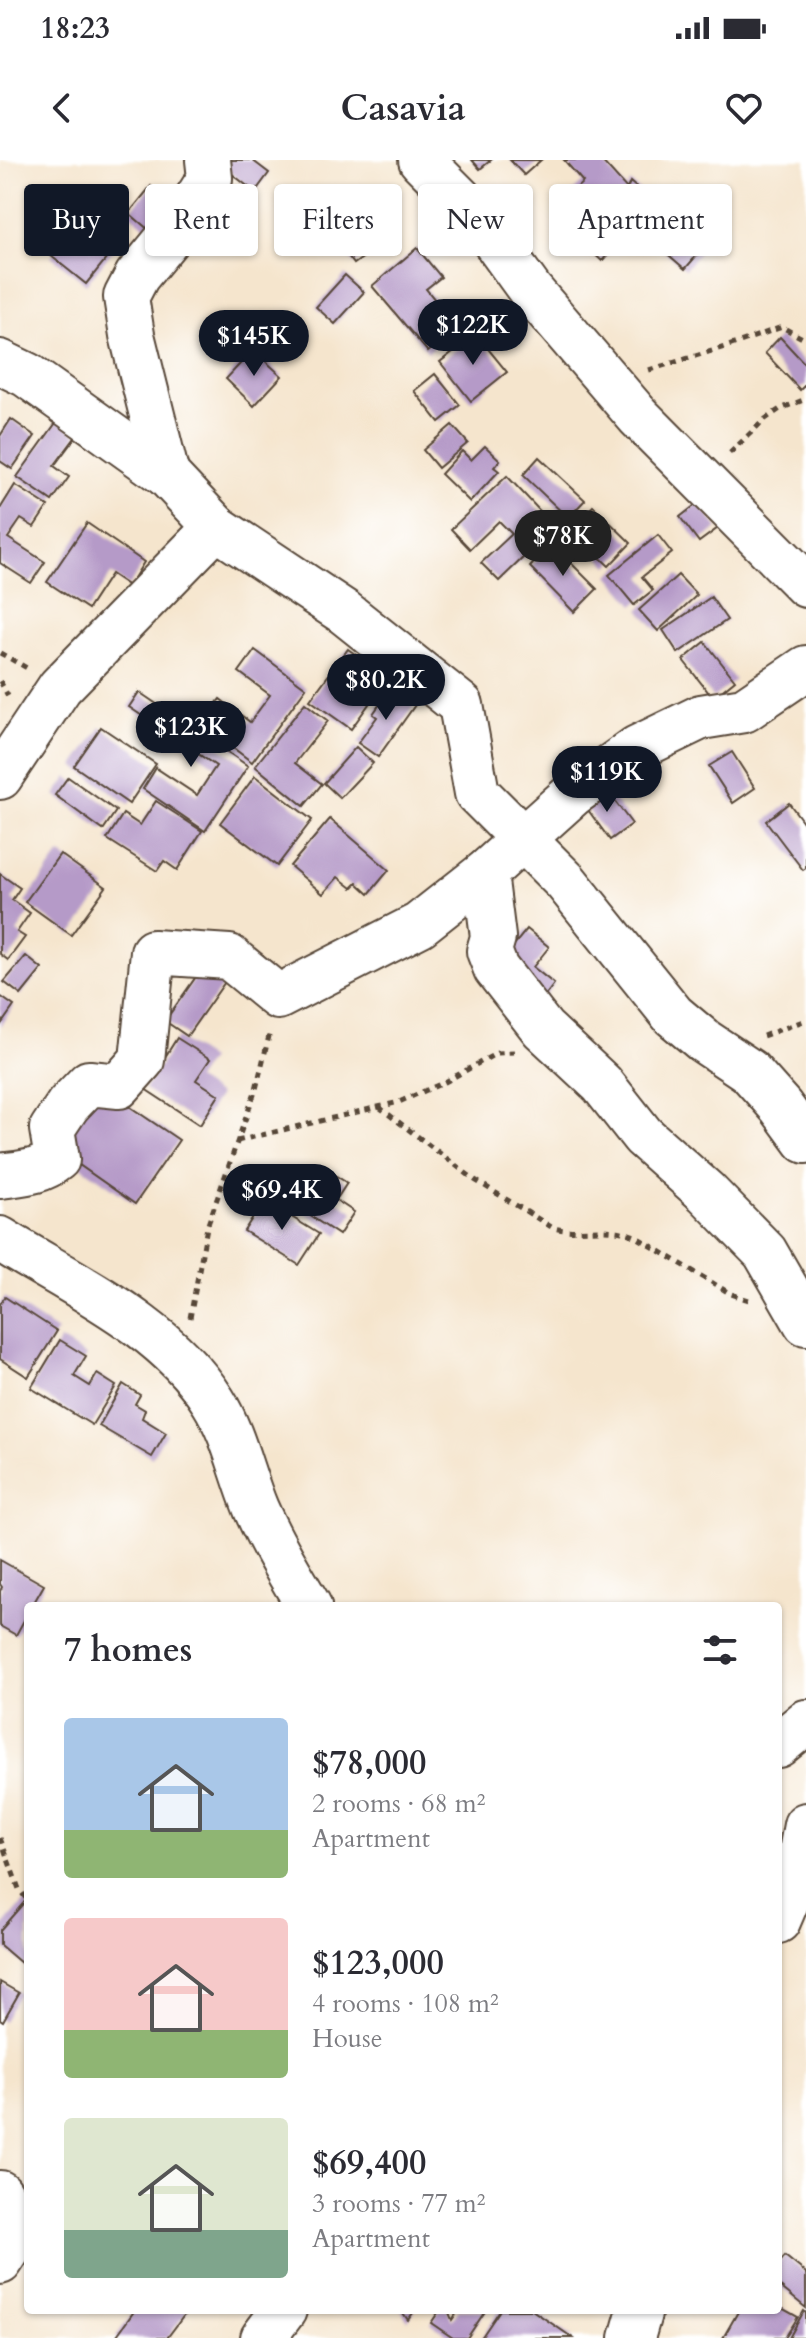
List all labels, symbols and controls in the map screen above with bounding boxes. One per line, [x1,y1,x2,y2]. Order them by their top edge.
text: 18:23 [40,8,110,49]
text: Casavia [340,84,466,133]
icon: back [40,86,84,130]
icon: heart [722,86,766,130]
chip: Buy [24,184,129,256]
chip: Rent [145,184,258,256]
chip: Filters [274,184,402,256]
chip: New [418,184,533,256]
chip: Apartment [549,184,732,256]
pin: $122K [417,299,529,367]
text: $122K [436,307,510,342]
pin: $145K [198,310,310,378]
text: $145K [217,318,291,353]
pin: $78K [516,510,610,578]
text: $78K [532,518,594,553]
pin: $80.2K [321,654,451,722]
text: $80.2K [345,662,427,697]
pin: $123K [135,701,247,769]
text: $123K [154,709,228,744]
pin: $119K [551,746,663,814]
text: $119K [570,754,644,789]
pin: $69.4K [217,1164,347,1232]
text: $69.4K [241,1172,323,1207]
text: 7 homes [64,1627,192,1673]
icon: filters [698,1628,742,1672]
text: $78,000 [312,1740,426,1786]
icon: home [128,1750,224,1846]
text: 2 rooms · 68 m² [312,1786,485,1821]
text: Apartment [312,1821,430,1856]
text: $123,000 [312,1940,444,1986]
icon: home [128,1950,224,2046]
text: 4 rooms · 108 m² [312,1986,499,2021]
text: House [312,2021,383,2056]
text: $69,400 [312,2140,426,2186]
icon: home [128,2150,224,2246]
text: 3 rooms · 77 m² [312,2186,485,2221]
text: Apartment [312,2221,430,2256]

